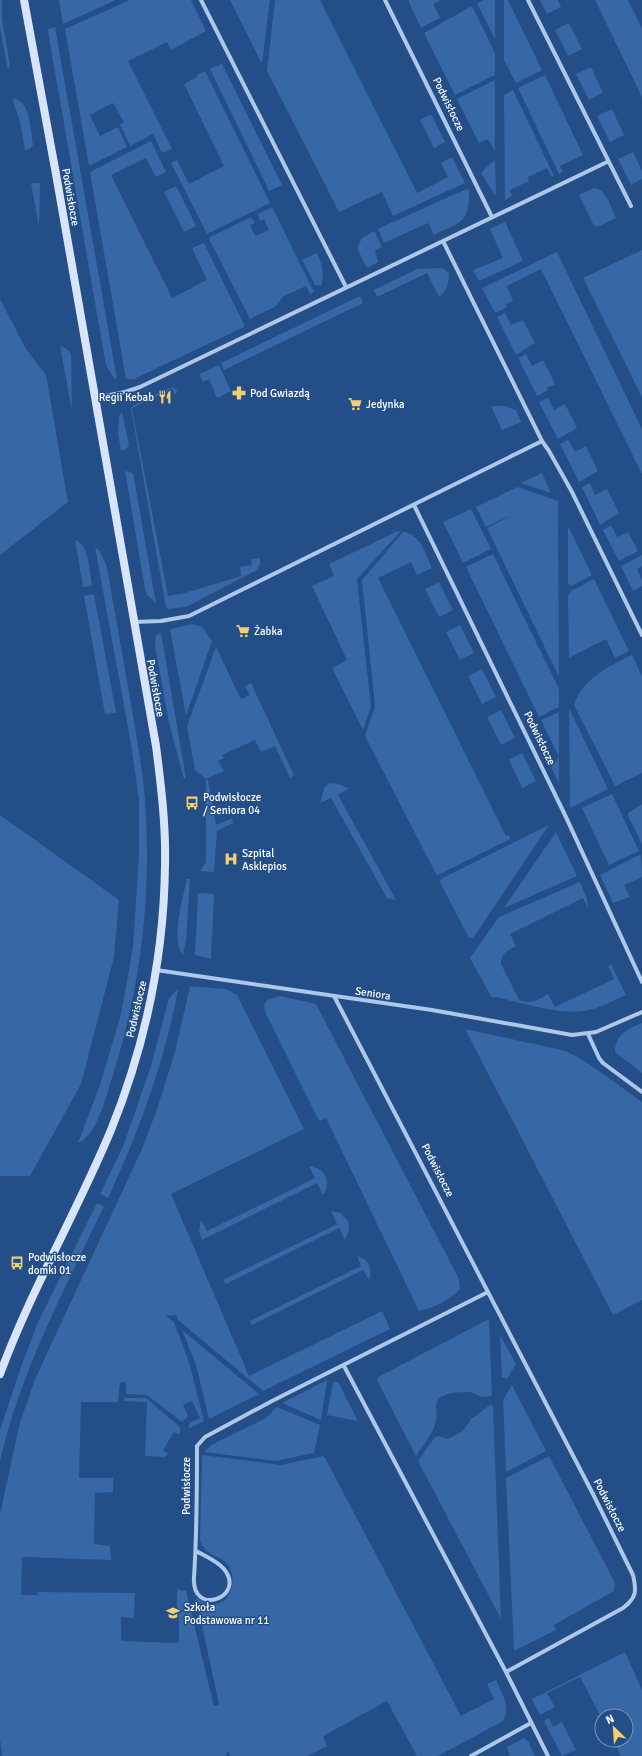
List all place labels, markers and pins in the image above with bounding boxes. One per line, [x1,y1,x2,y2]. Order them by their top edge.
pharmacy icon: Pod Gwiazdą [231,385,247,401]
place label: Pod Gwiazdą [250,387,310,400]
restaurant icon: Regii Kebab [157,389,173,405]
place label: Regii Kebab [99,391,154,404]
supermarket icon: Jedynka [347,396,363,412]
place label: Jedynka [366,398,405,411]
supermarket icon: Żabka [235,623,251,639]
place label: Żabka [254,624,283,638]
place label: Podwisłocze / Seniora 04 [203,791,261,817]
bus stop icon: Podwisłocze / Seniora 04 [184,795,200,811]
place label: Szpital Asklepios [242,847,287,873]
hospital icon: Szpital Asklepios [223,851,239,867]
place label: Podwisłocze domki 01 [28,1251,86,1277]
bus stop icon: Podwisłocze domki 01 [9,1255,25,1271]
place label: Szkoła Podstawowa nr 11 [184,1601,269,1627]
school or university icon: Szkoła Podstawowa nr 11 [165,1605,181,1621]

